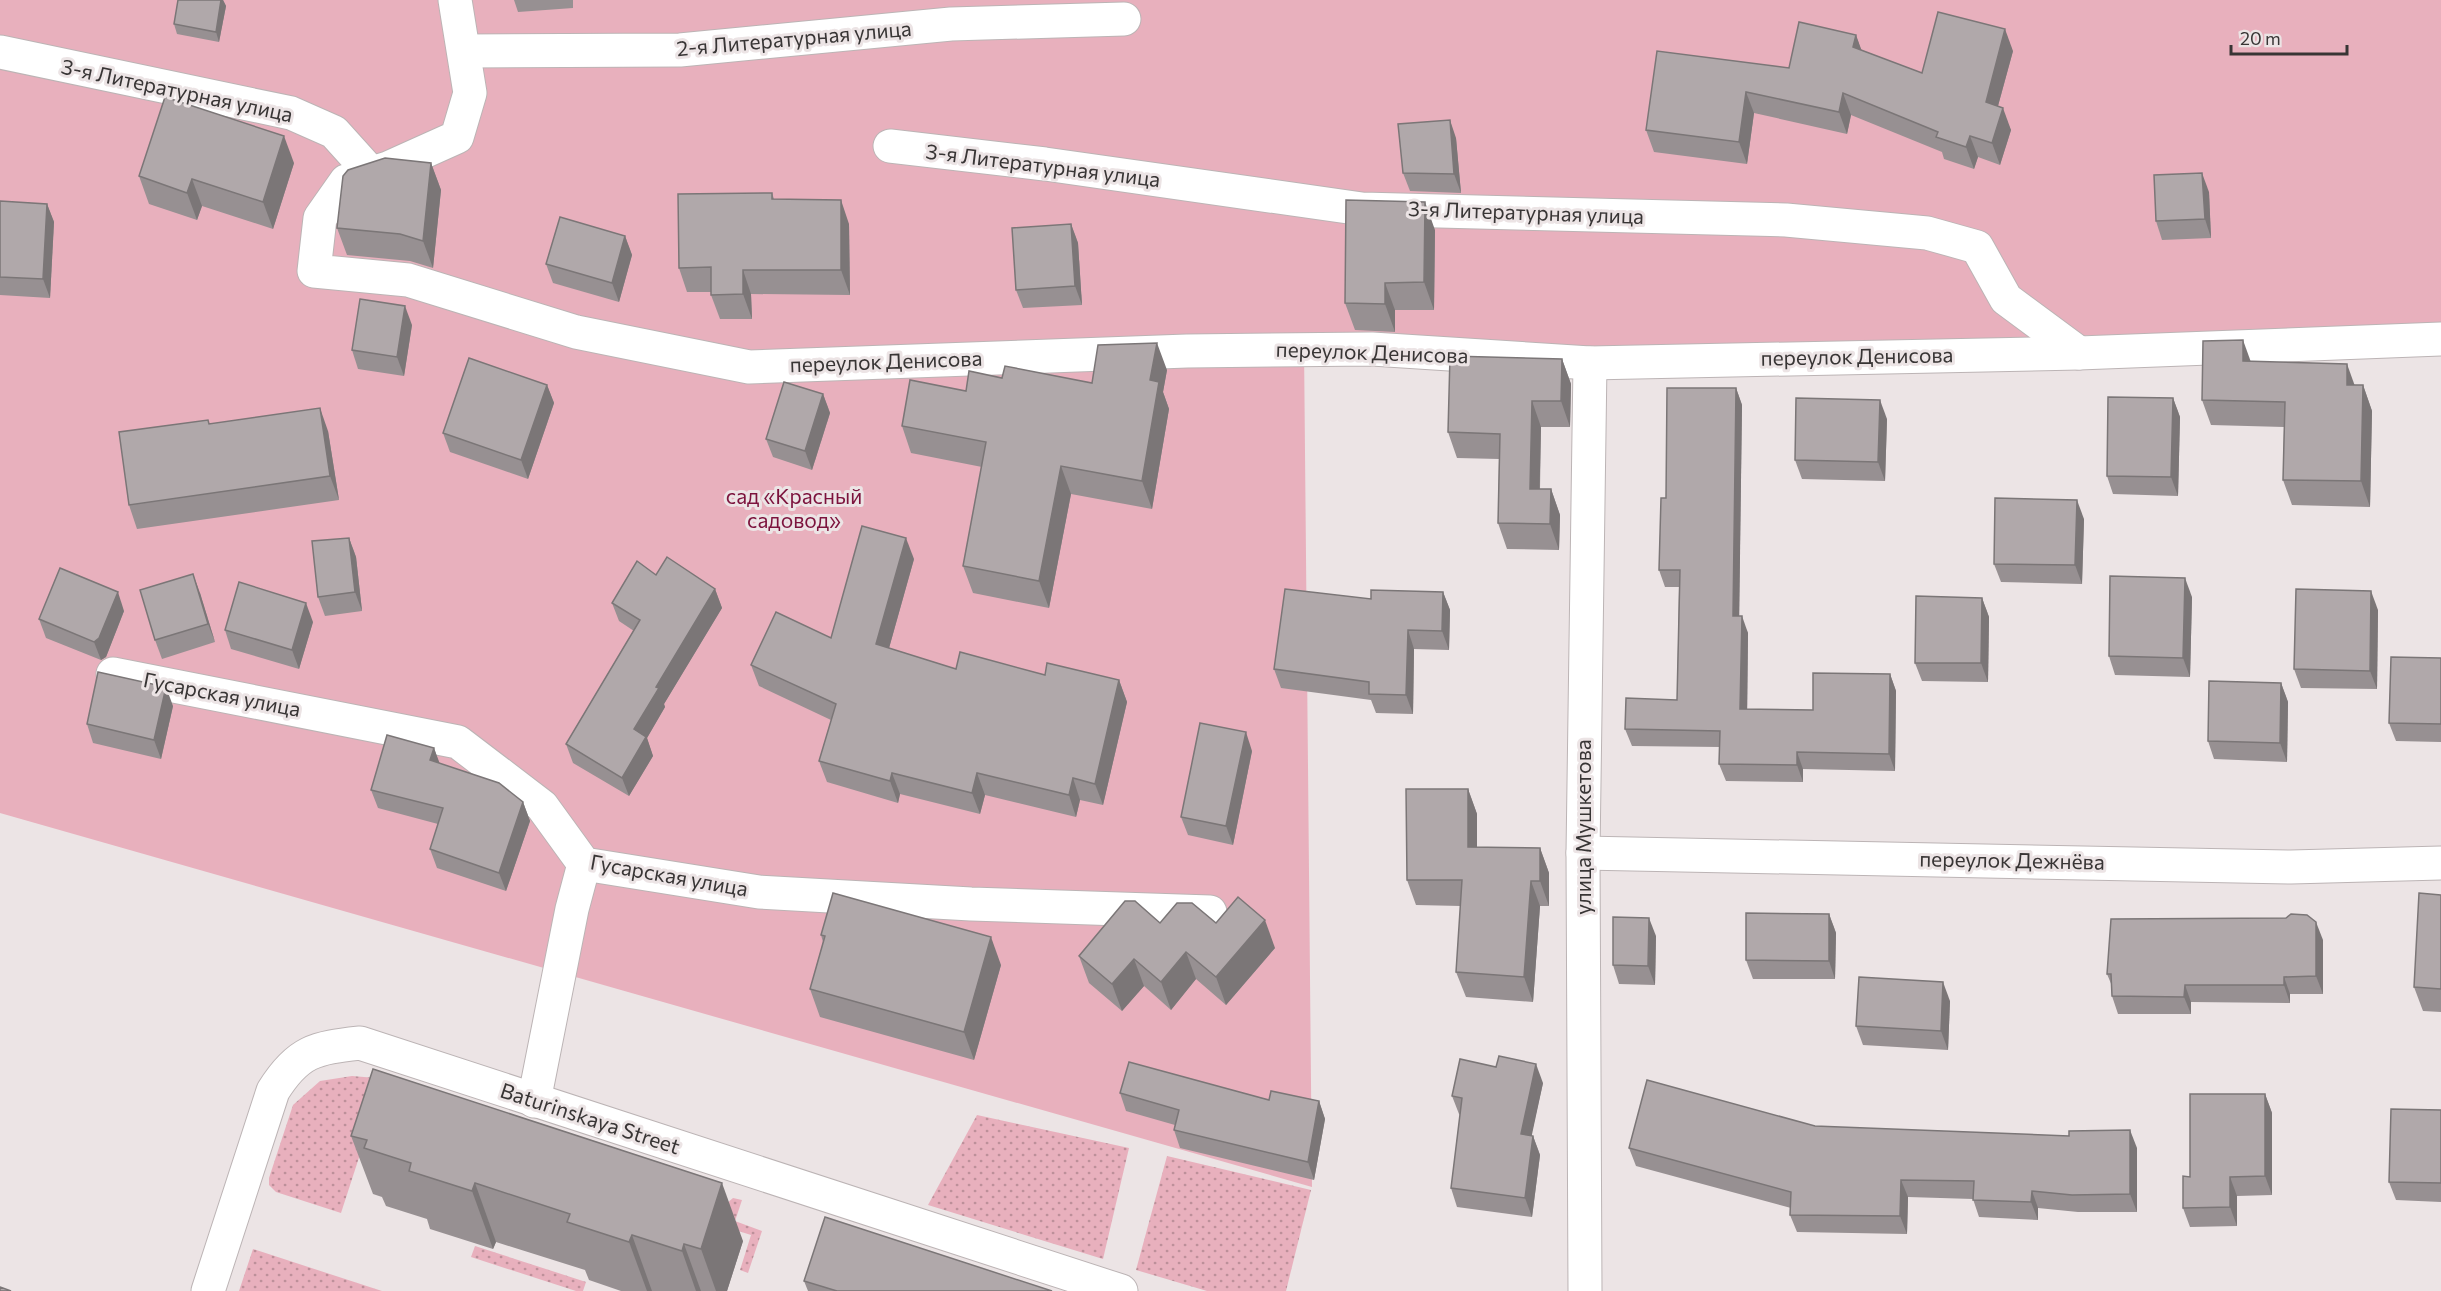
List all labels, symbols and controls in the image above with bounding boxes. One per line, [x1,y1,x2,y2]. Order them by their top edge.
street label: 2-я Литературная улица [675,15,912,60]
scale bar [2231,18,2346,56]
text: 20 m [2240,27,2281,49]
street label: 3-я Литературная улица [59,53,295,126]
street label: 3-я Литературная улица [925,138,1162,191]
street label: 3-я Литературная улица [1408,195,1644,228]
street label: переулок Денисова [1275,336,1469,367]
street label: переулок Денисова [1760,341,1954,370]
street label: переулок Денисова [789,345,983,376]
park label: сад «Красный садовод» [726,483,862,532]
street label: Гусарская улица [142,666,303,721]
street label: улица Мушкетова [1570,739,1595,915]
street label: переулок Дежнёва [1919,845,2105,874]
street label: Гусарская улица [589,848,750,901]
street label: Baturinskaya Street [497,1077,683,1158]

